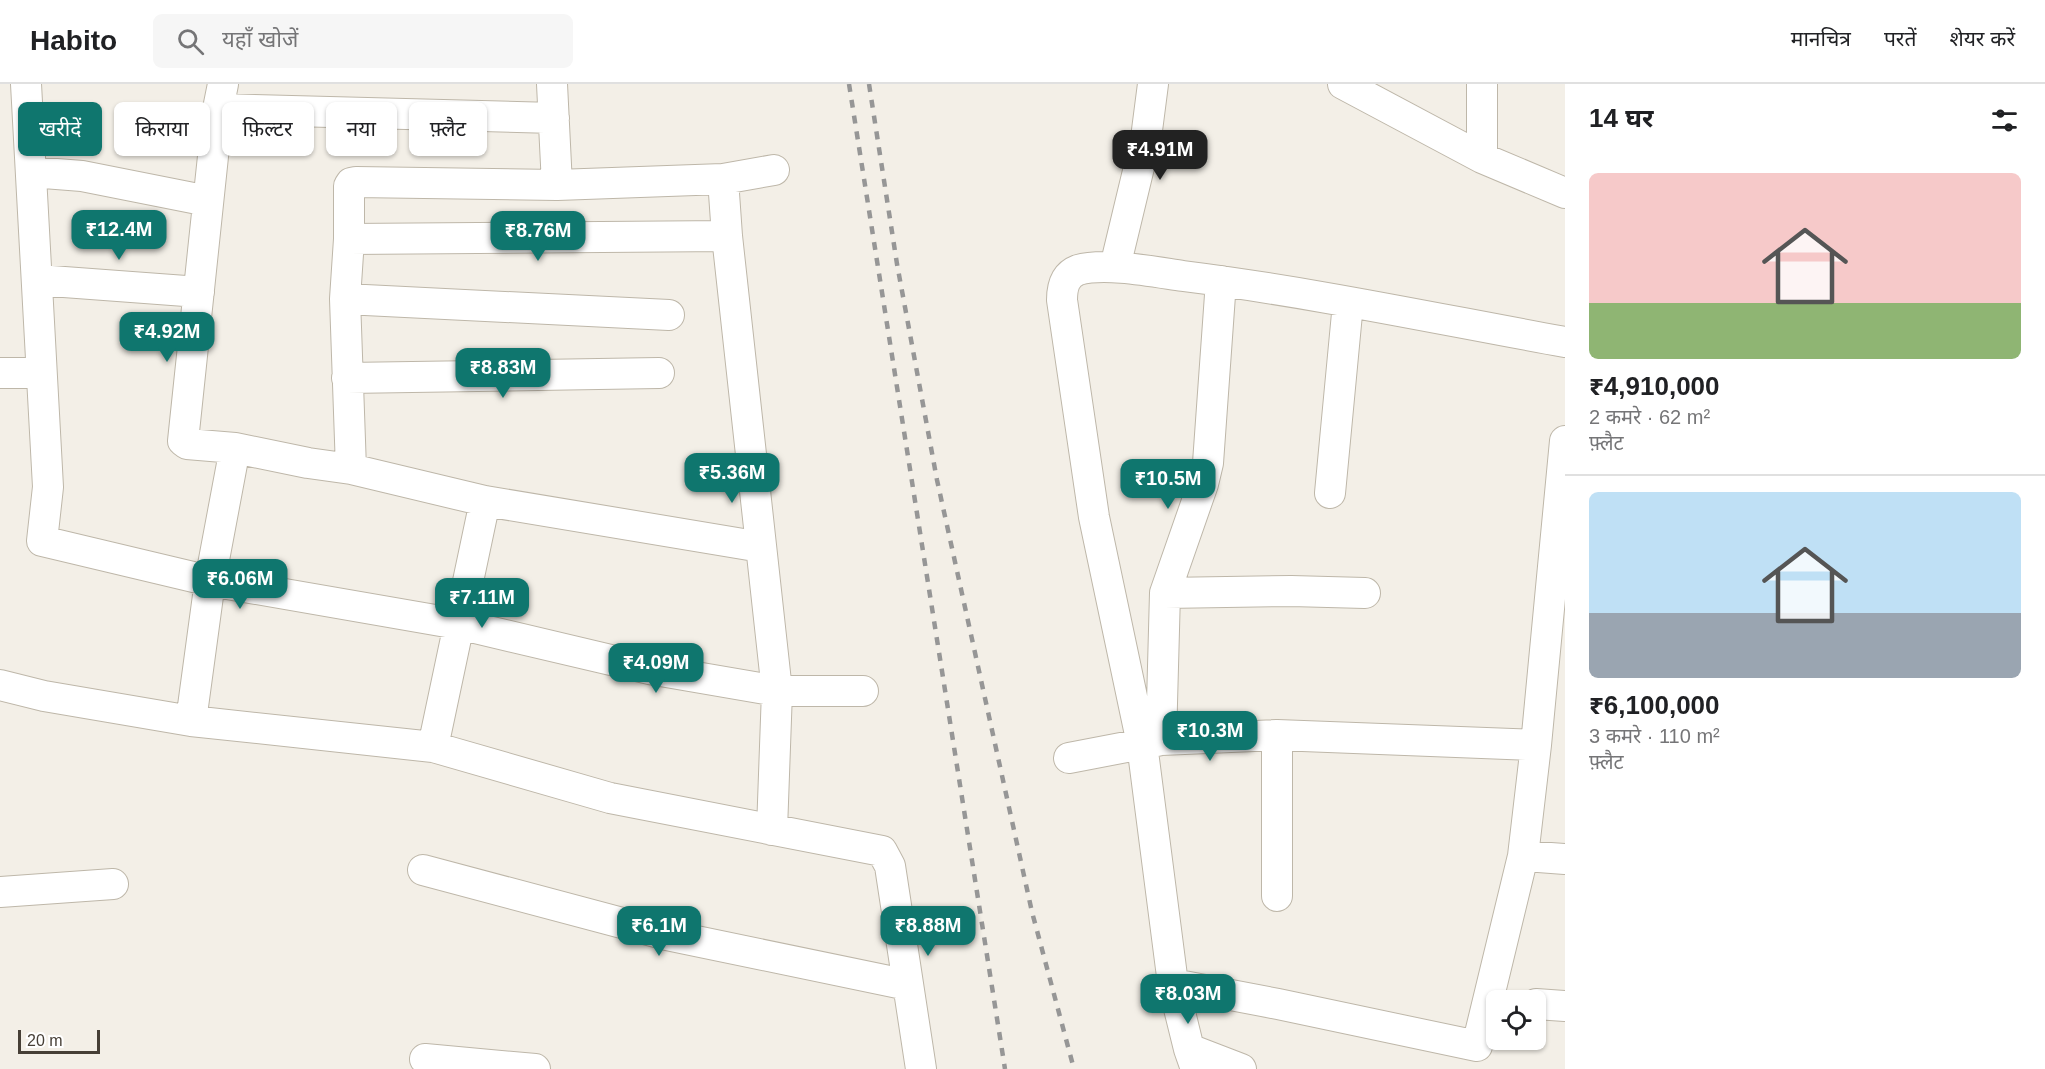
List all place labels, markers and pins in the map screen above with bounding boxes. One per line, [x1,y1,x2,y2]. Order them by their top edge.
pin: ₹4.91M [1111,130,1209,181]
pin: ₹12.4M [70,210,168,261]
pin: ₹8.76M [489,211,587,262]
pin: ₹4.92M [118,312,216,363]
pin: ₹8.83M [454,348,552,399]
pin: ₹5.36M [683,453,781,504]
pin: ₹10.5M [1119,459,1217,510]
pin: ₹6.06M [191,559,289,610]
pin: ₹7.11M [433,578,531,629]
pin: ₹4.09M [607,643,705,694]
pin: ₹10.3M [1161,711,1259,762]
pin: ₹6.1M [617,906,701,957]
pin: ₹8.88M [879,906,977,957]
pin: ₹8.03M [1139,974,1237,1025]

